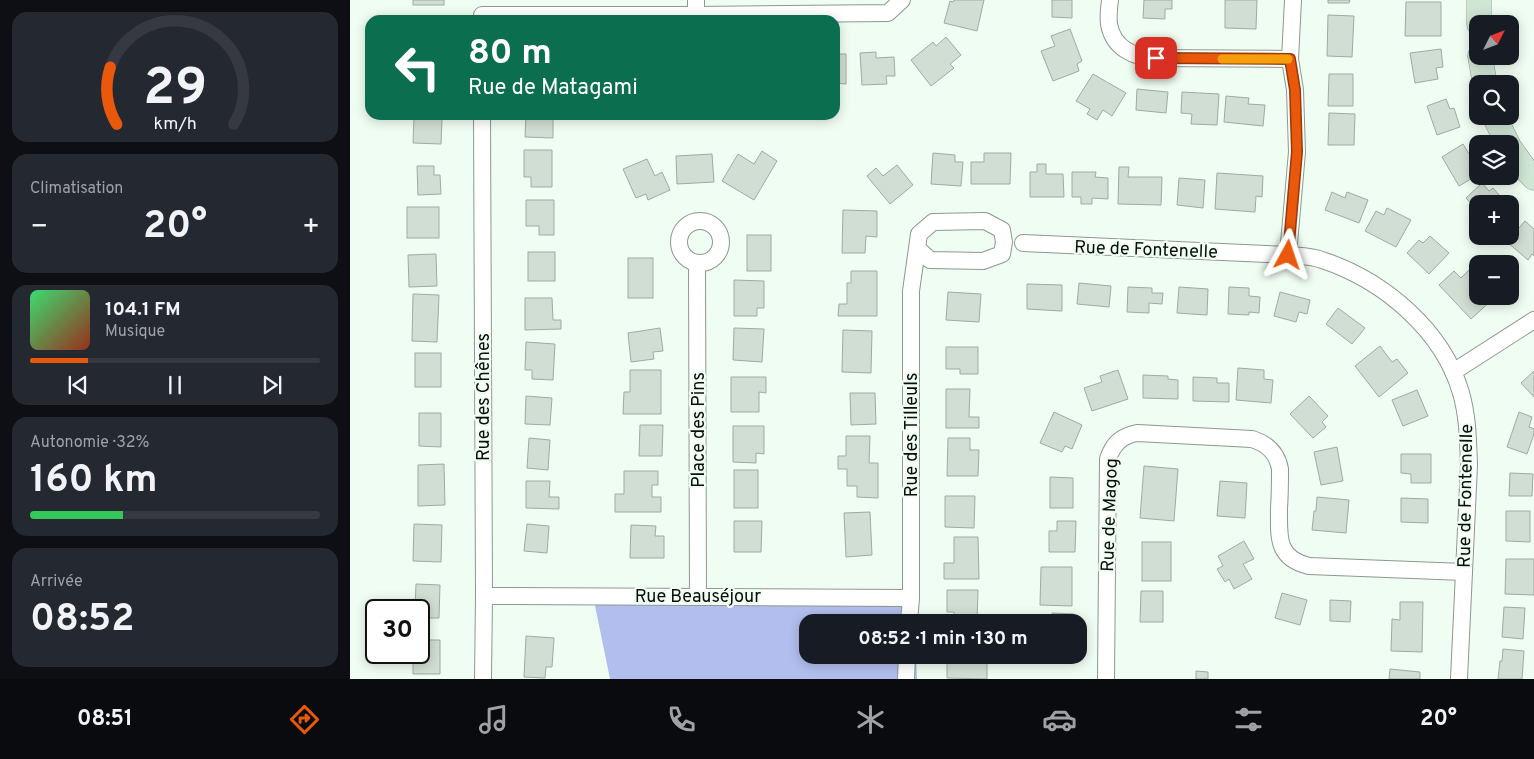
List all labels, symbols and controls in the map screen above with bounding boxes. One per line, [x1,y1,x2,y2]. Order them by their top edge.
north arrow [1469,15,1519,65]
map controls [1469,15,1519,305]
text: 80 m [468,32,552,76]
icon: left [385,35,450,100]
pin [1135,37,1177,79]
icon: arrive [1142,44,1170,72]
text: 29 [143,57,207,123]
text: Rue de Matagami [468,75,638,102]
button: search [1469,75,1519,125]
text: km/h [153,113,197,136]
button: layers [1469,135,1519,185]
text: Climatisation [30,179,123,199]
button: + [1469,195,1519,245]
text: 20° [143,203,207,252]
text: − [30,210,48,246]
text: + [302,210,320,246]
position arrow [1261,228,1313,280]
street label: Rue de Fontenelle [1074,236,1218,265]
button: − [1469,255,1519,305]
text: 104.1 FM [105,298,181,322]
text: Musique [105,322,165,342]
street label: Rue des Chênes [473,333,496,461]
icon: previous [64,371,92,399]
icon: pause [161,371,189,399]
icon: next [258,371,286,399]
street label: Place des Pins [688,372,711,488]
street label: Rue des Tilleuls [901,373,924,497]
street label: Rue de Fontenelle [1454,424,1479,568]
text: Autonomie · 32% [30,433,149,453]
text: 160 km [30,457,158,506]
street label: Rue de Magog [1097,458,1124,572]
text: Arrivée [30,572,83,592]
street label: Rue Beauséjour [635,586,761,609]
text: 08:52 [30,596,135,645]
speed limit sign: 30 [365,599,430,664]
text: 08:52 · 1 min · 130 m [858,627,1028,651]
icon: directions [287,702,322,737]
icon: music [476,702,511,737]
icon: phone [664,702,699,737]
icon: climate [853,702,888,737]
icon: car [1042,702,1077,737]
icon: filters [1231,702,1266,737]
text: 08:51 [77,706,133,733]
text: 20° [1420,706,1457,733]

